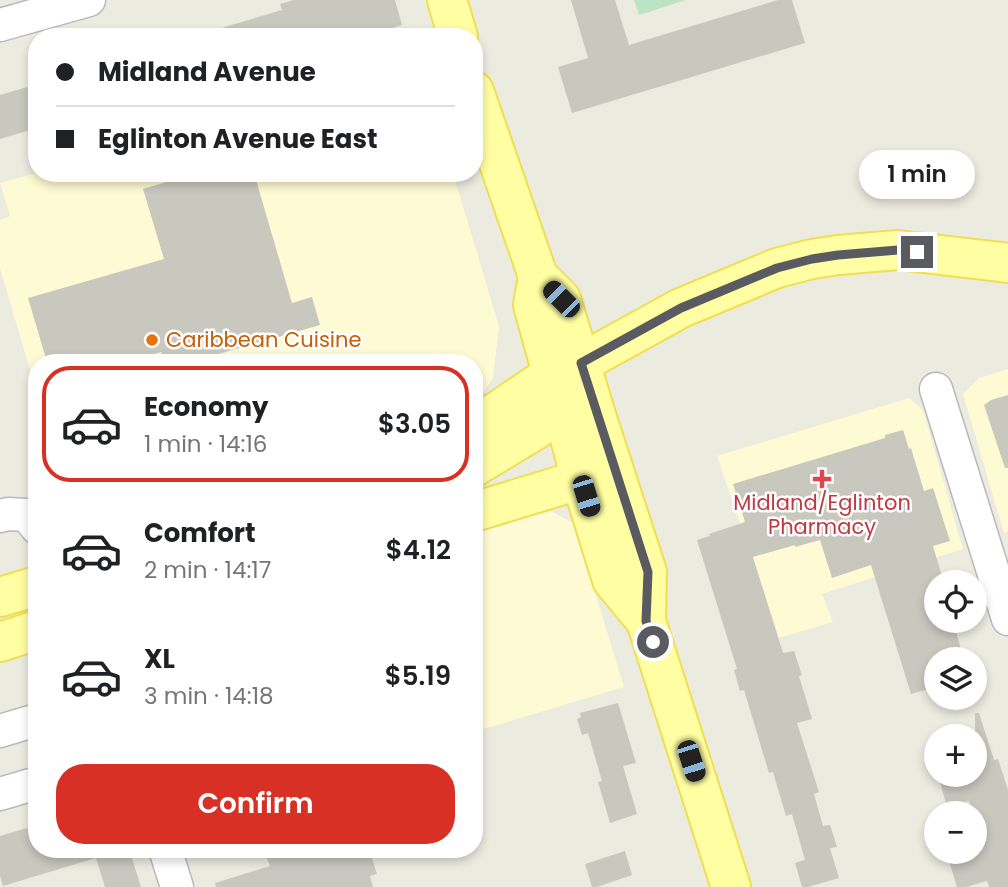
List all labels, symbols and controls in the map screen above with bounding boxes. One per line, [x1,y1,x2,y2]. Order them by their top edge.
text: Midland Avenue [98,54,316,90]
text: Eglinton Avenue East [98,121,378,157]
callout: 1 min [859,150,975,200]
text: 1 min [887,158,947,190]
route end [901,236,933,268]
car [539,277,584,321]
place label: Caribbean Cuisine [166,325,361,354]
marker: Caribbean Cuisine [144,332,160,348]
text: Economy [144,389,268,425]
icon: car [60,393,123,456]
text: $3.05 [378,406,451,442]
text: 1 min · 14:16 [144,428,267,460]
marker: Midland/Eglinton Pharmacy [814,471,830,487]
car [570,473,603,519]
place label: Midland/Eglinton Pharmacy [733,488,911,541]
text: Comfort [144,515,256,551]
icon: car [60,519,123,582]
text: $4.12 [386,532,451,568]
text: 2 min · 14:17 [144,554,271,586]
map controls [924,570,987,864]
button: locate [924,570,987,633]
route start [637,626,669,658]
text: XL [144,641,175,677]
icon: car [60,645,123,708]
button: layers [924,647,987,710]
text: $5.19 [385,658,451,694]
text: 3 min · 14:18 [144,680,274,712]
button: + [924,724,987,787]
car [675,738,708,784]
button: Confirm [56,764,455,844]
button: − [924,801,987,864]

